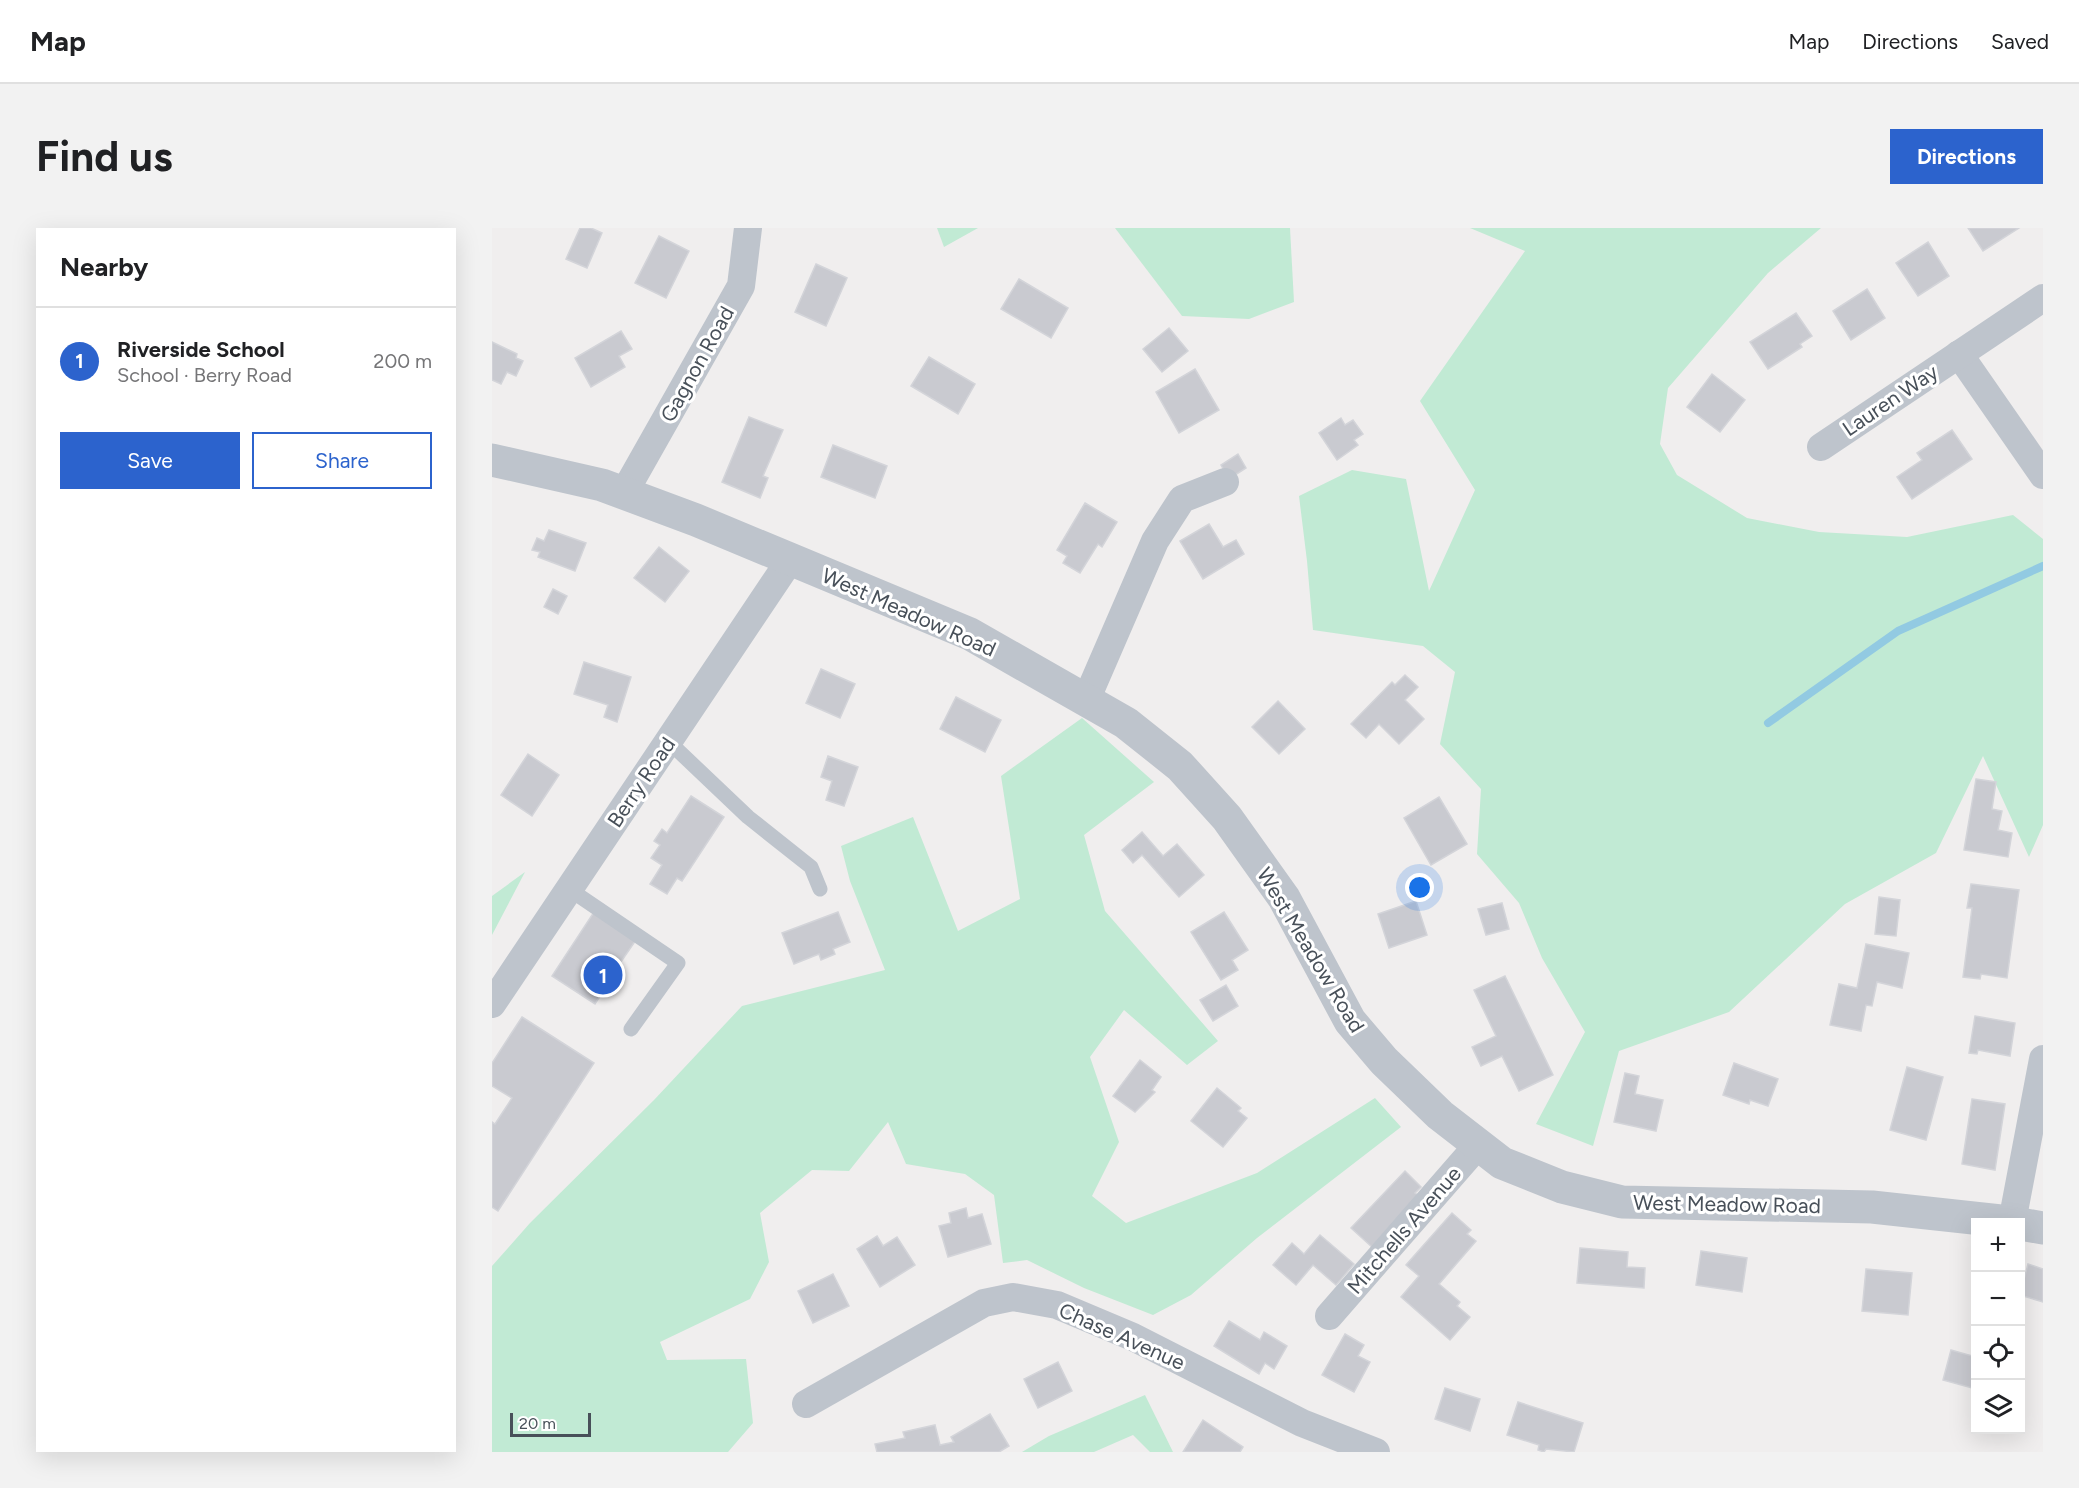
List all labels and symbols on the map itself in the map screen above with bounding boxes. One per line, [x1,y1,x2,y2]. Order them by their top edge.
street label: Gagnon Road [655,302,739,426]
street label: Lauren Way [1838,359,1942,441]
street label: West Meadow Road [818,562,1000,662]
street label: Berry Road [602,732,680,832]
street label: West Meadow Road [1252,863,1370,1037]
your location [1405,873,1434,902]
pin: 1 [584,952,622,998]
street label: Mitchells Avenue [1342,1161,1466,1299]
street label: West Meadow Road [1633,1190,1821,1218]
street label: Chase Avenue [1055,1297,1189,1375]
scale bar [510,1410,591,1438]

